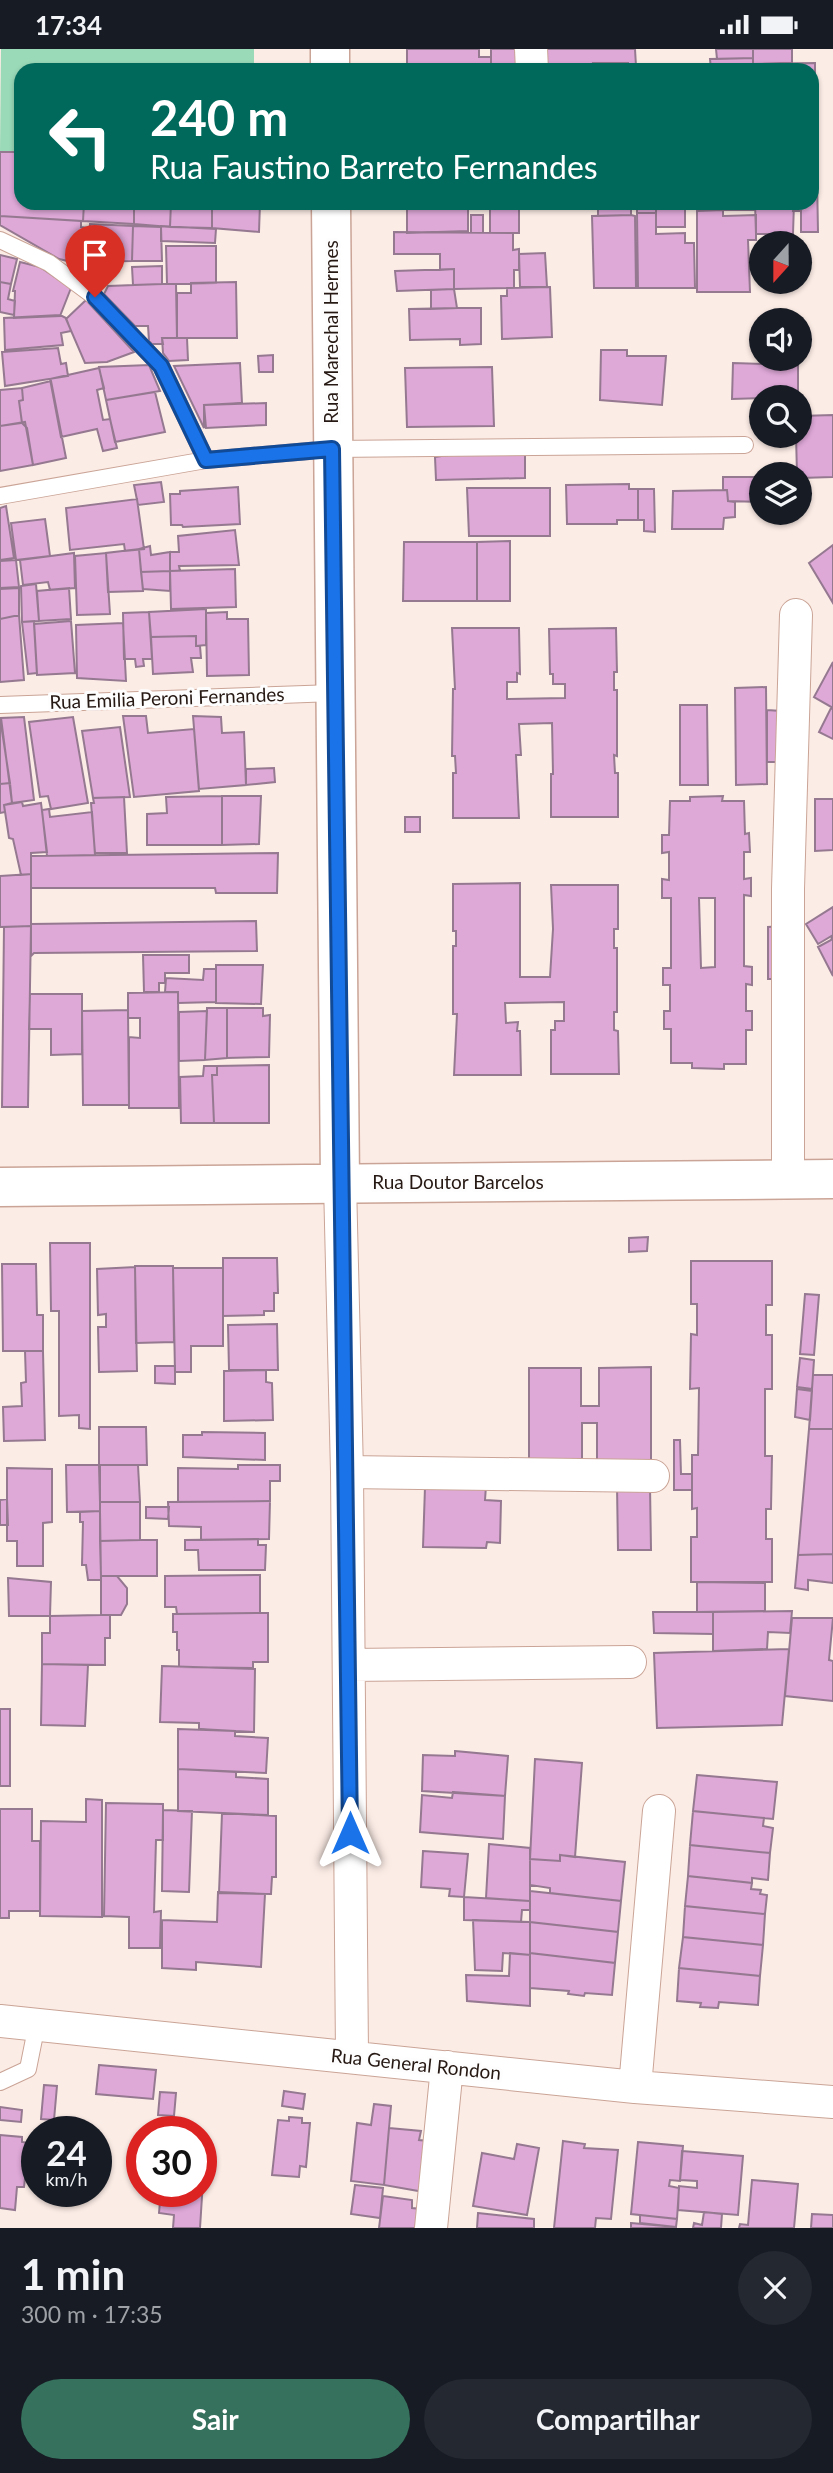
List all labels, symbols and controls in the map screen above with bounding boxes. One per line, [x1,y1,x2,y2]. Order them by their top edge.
text: 17:34 [35,9,102,41]
text: 240 m [150,88,288,146]
icon: left [35,91,126,182]
text: Rua Faustino Barreto Fernandes [150,147,598,186]
pin [65,225,125,297]
north arrow [749,231,812,294]
map controls [749,231,812,525]
icon: arrive [76,236,114,274]
street label: Rua Marechal Hermes [319,240,342,424]
button: sound [749,308,812,371]
button: search [749,385,812,448]
button: layers [749,462,812,525]
street label: Rua Emilia Peroni Fernandes [49,682,285,713]
street label: Rua Doutor Barcelos [372,1170,544,1193]
position arrow [313,1796,387,1870]
street label: Rua General Rondon [330,2043,502,2084]
speed limit sign: 30 [126,2116,217,2207]
text: 24 [46,2131,87,2173]
text: km/h [45,2168,88,2190]
text: 1 min [21,2249,125,2299]
button: close [738,2251,812,2325]
text: 300 m · 17:35 [21,2300,163,2328]
button: Sair [21,2379,410,2459]
button: Compartilhar [424,2379,812,2459]

